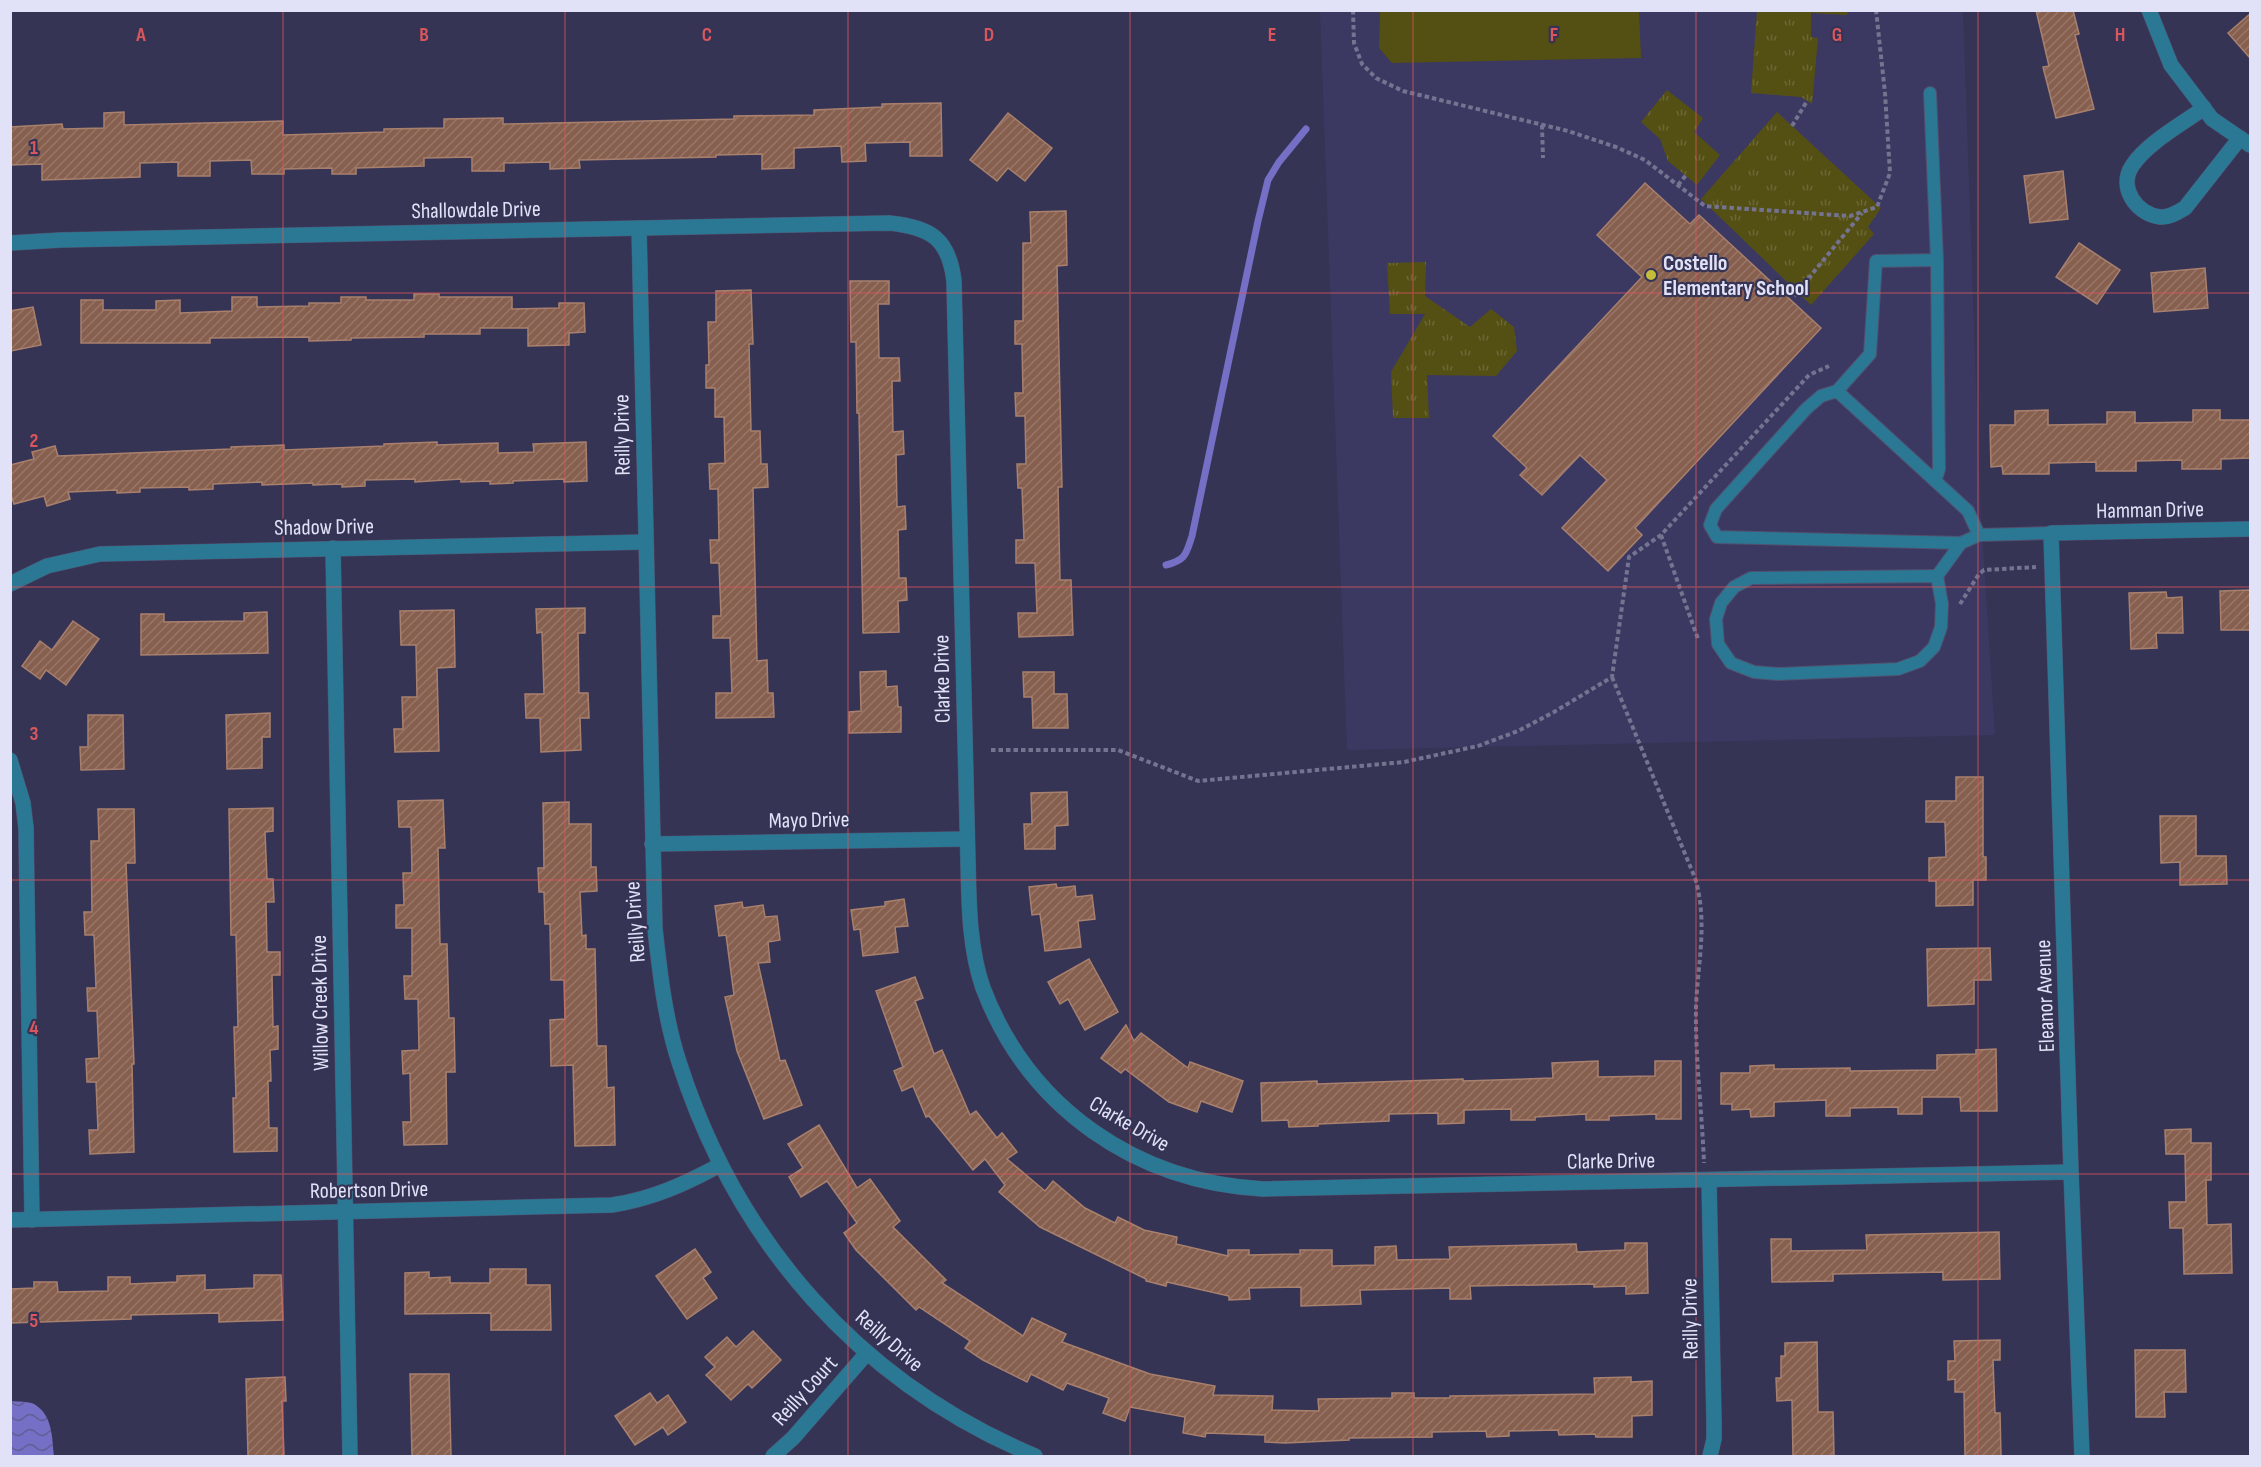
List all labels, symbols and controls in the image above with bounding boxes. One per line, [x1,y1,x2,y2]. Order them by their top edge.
text: A [135,23,146,47]
text: B [419,23,429,47]
text: C [702,23,712,47]
text: D [984,23,994,47]
text: E [1268,23,1276,47]
text: F [1550,23,1558,47]
text: G [1832,23,1842,47]
text: H [2115,23,2125,47]
text: 1 [30,136,38,160]
street label: Shallowdale Drive [411,196,541,225]
place label: Costello Elementary School [1663,250,1809,302]
marker: Costello Elementary School [1644,268,1658,282]
street label: Reilly Drive [608,394,637,476]
text: 2 [30,429,38,453]
street label: Hamman Drive [2096,496,2204,525]
street label: Shadow Drive [274,513,374,542]
street label: Clarke Drive [928,635,957,723]
text: 3 [30,722,39,746]
street label: Mayo Drive [768,806,850,835]
street label: Reilly Drive [619,880,652,963]
street label: Willow Creek Drive [306,935,335,1071]
street label: Eleanor Avenue [2030,939,2061,1053]
text: 4 [29,1016,39,1040]
street label: Clarke Drive [1084,1091,1174,1158]
street label: Clarke Drive [1567,1147,1655,1176]
street label: Robertson Drive [310,1176,429,1205]
street label: Reilly Drive [1676,1278,1705,1360]
street label: Reilly Drive [849,1304,929,1378]
text: 5 [30,1309,39,1333]
street label: Reilly Court [767,1350,844,1432]

